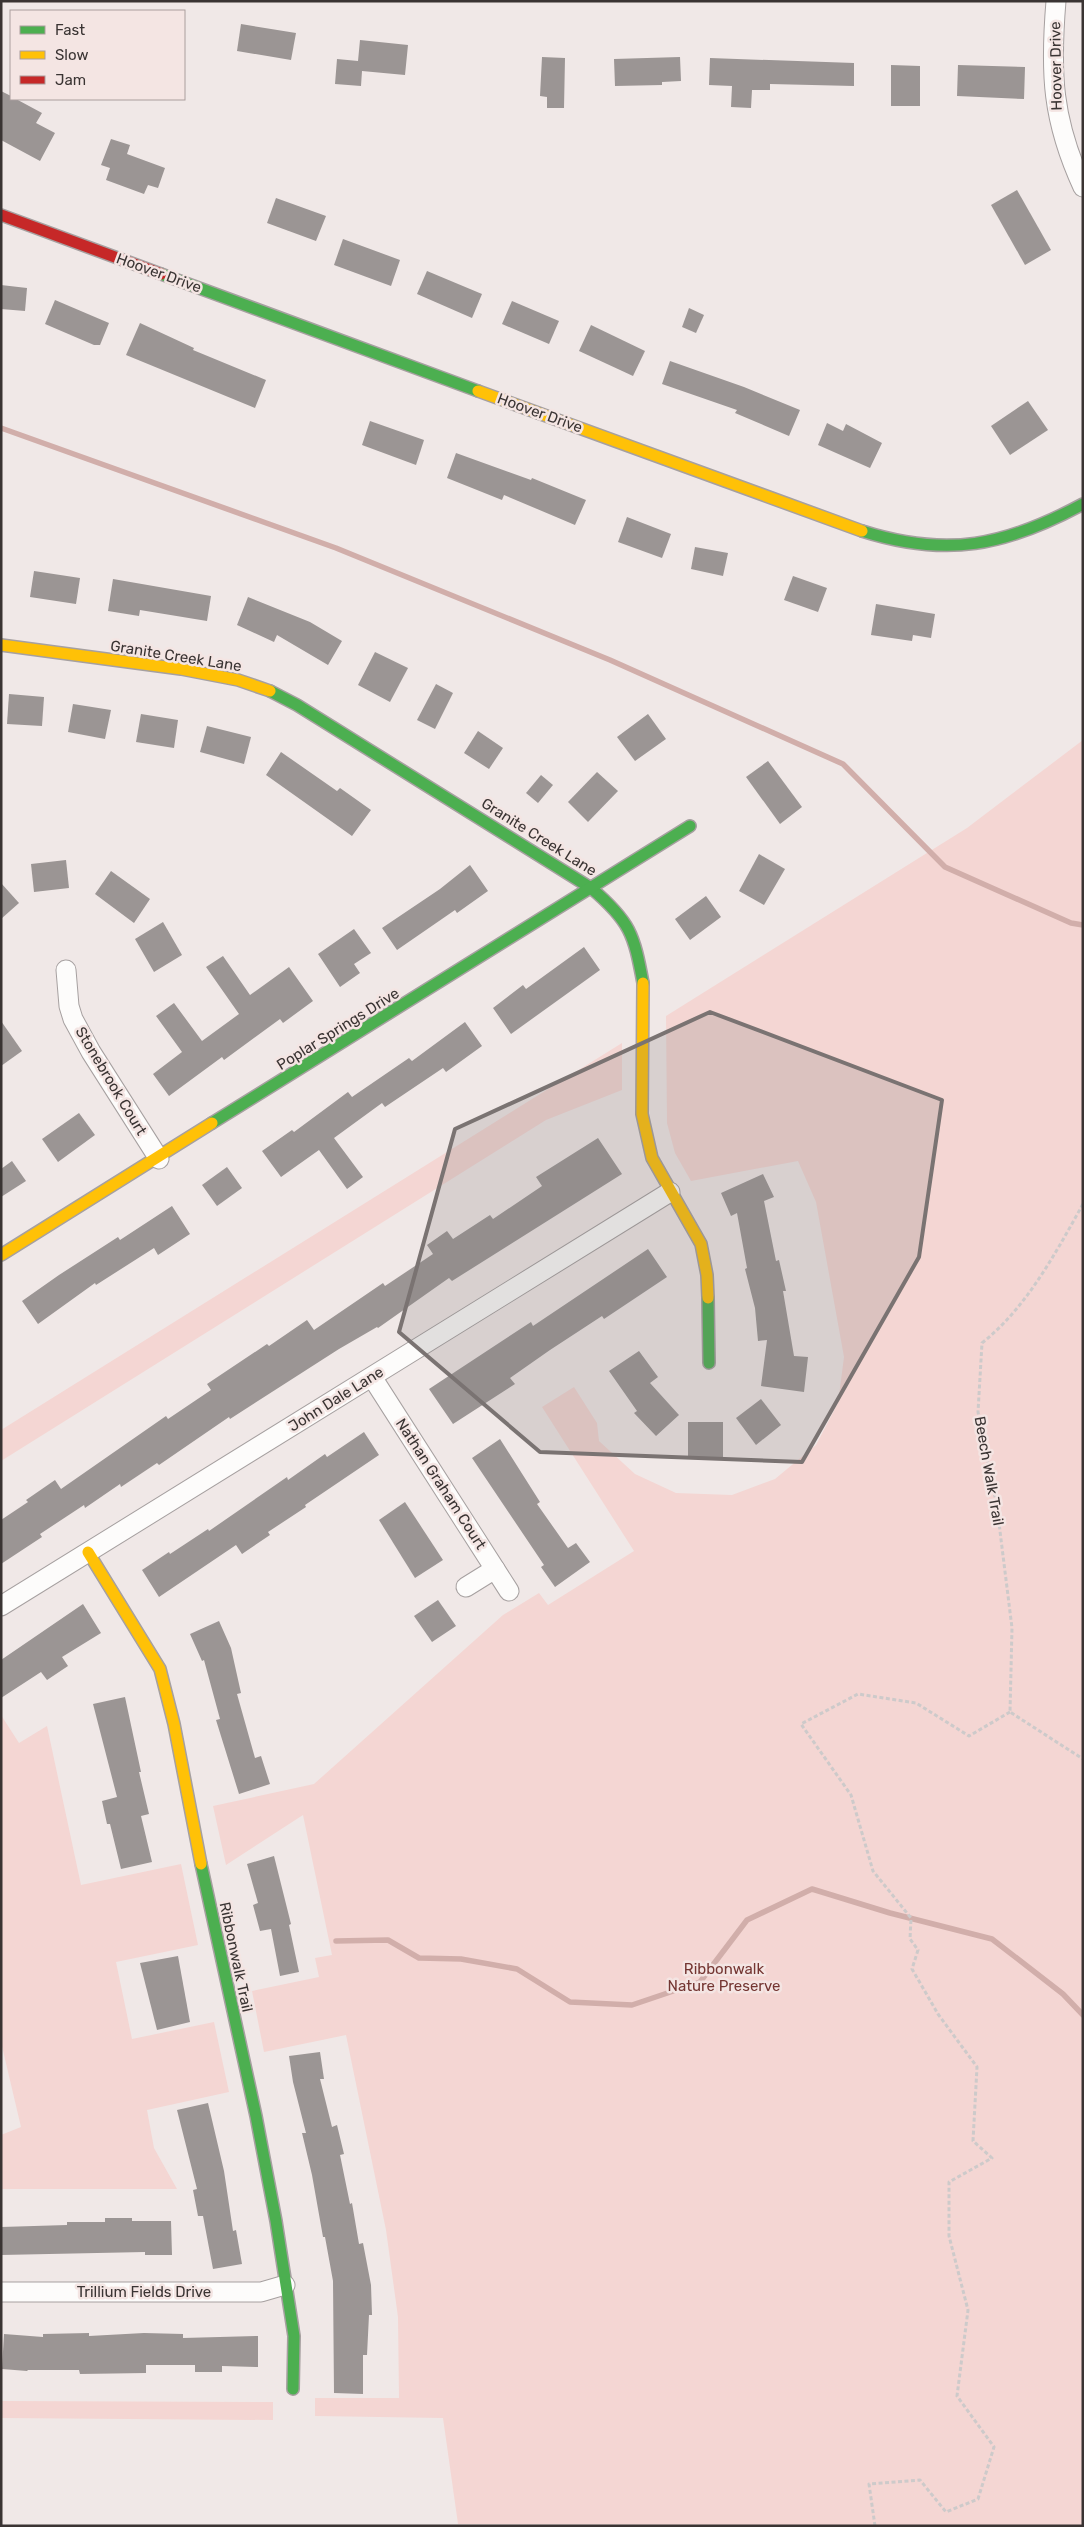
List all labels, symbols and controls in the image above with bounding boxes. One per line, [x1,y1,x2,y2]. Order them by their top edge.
legend [10,10,185,100]
text: Fast [55,21,85,39]
street label: Hoover Drive [1046,21,1066,111]
text: Slow [55,46,88,64]
text: Jam [55,71,86,89]
street label: Hoover Drive [114,249,204,297]
street label: Hoover Drive [495,389,585,437]
street label: Granite Creek Lane [109,637,243,675]
street label: Granite Creek Lane [478,794,600,880]
street label: Poplar Springs Drive [273,984,403,1074]
street label: Stonebrook Court [71,1023,151,1139]
street label: John Dale Lane [285,1363,387,1435]
street label: Nathan Graham Court [392,1415,490,1553]
street label: Beech Walk Trail [971,1415,1007,1527]
street label: Ribbonwalk Trail [216,1900,256,2014]
park label: Ribbonwalk Nature Preserve [668,1960,780,1995]
street label: Trillium Fields Drive [77,2283,211,2301]

